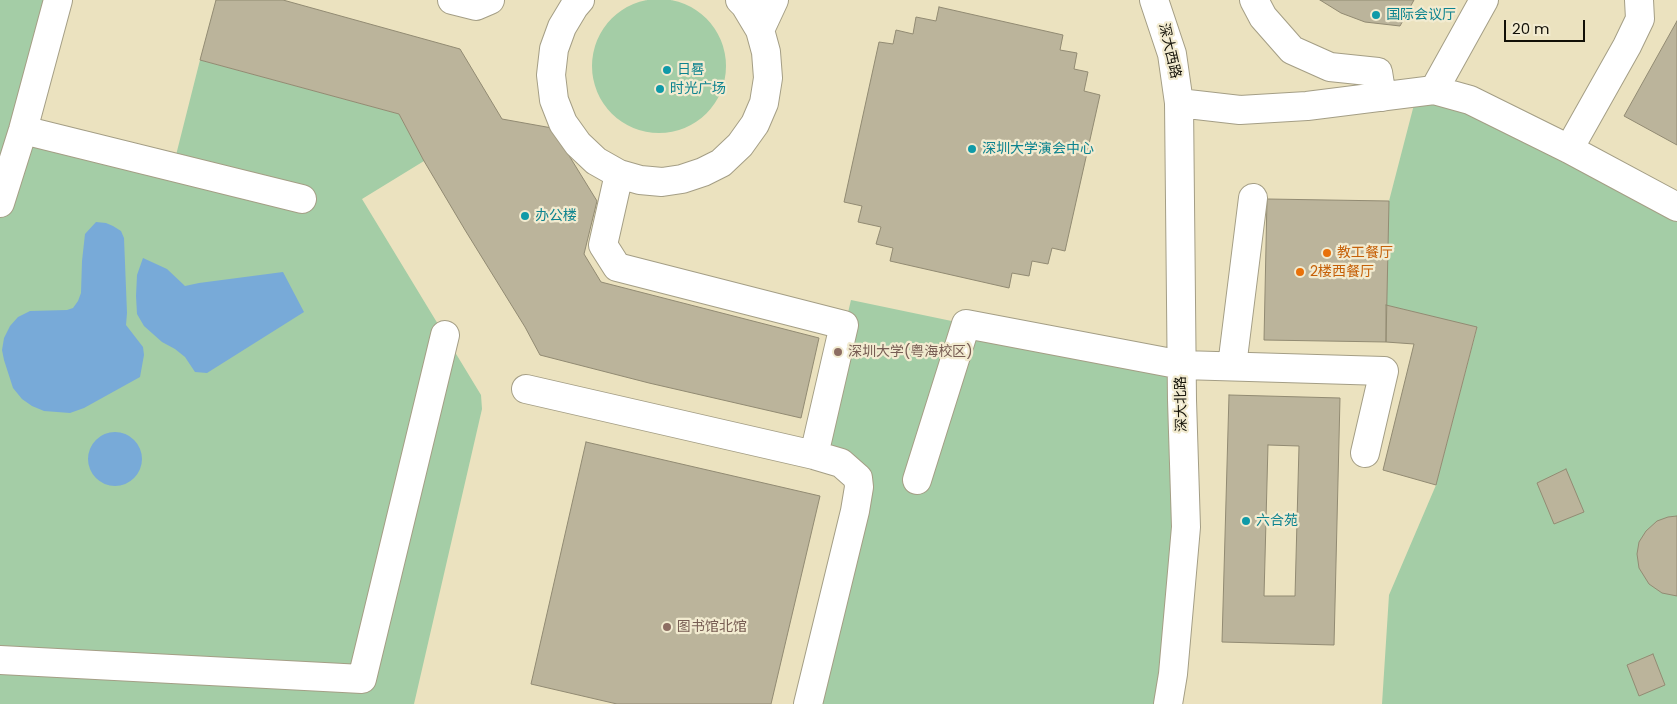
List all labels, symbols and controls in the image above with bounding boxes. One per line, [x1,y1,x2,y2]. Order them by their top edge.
place label: 国际会议厅 [1386,7,1456,23]
marker: 国际会议厅 [1370,9,1382,21]
scale bar [1507,10,1588,42]
text: 20 m [1512,18,1550,39]
street label: 深大西路 [1155,22,1183,80]
place label: 日晷 [677,62,705,78]
marker: 日晷 [661,64,673,76]
place label: 时光广场 [670,81,726,97]
marker: 时光广场 [654,83,666,95]
place label: 深圳大学演会中心 [982,141,1094,157]
marker: 深圳大学演会中心 [966,143,978,155]
place label: 办公楼 [535,208,577,224]
marker: 办公楼 [519,210,531,222]
place label: 教工餐厅 [1337,245,1393,261]
marker: 教工餐厅 [1321,247,1333,259]
place label: 2楼西餐厅 [1310,264,1374,280]
marker: 2楼西餐厅 [1294,266,1306,278]
place label: 深圳大学(粤海校区) [848,344,973,360]
marker: 深圳大学(粤海校区) [832,346,844,358]
street label: 深大北路 [1173,376,1191,432]
place label: 六合苑 [1256,513,1298,529]
marker: 六合苑 [1240,515,1252,527]
place label: 图书馆北馆 [677,619,747,635]
marker: 图书馆北馆 [661,621,673,633]

